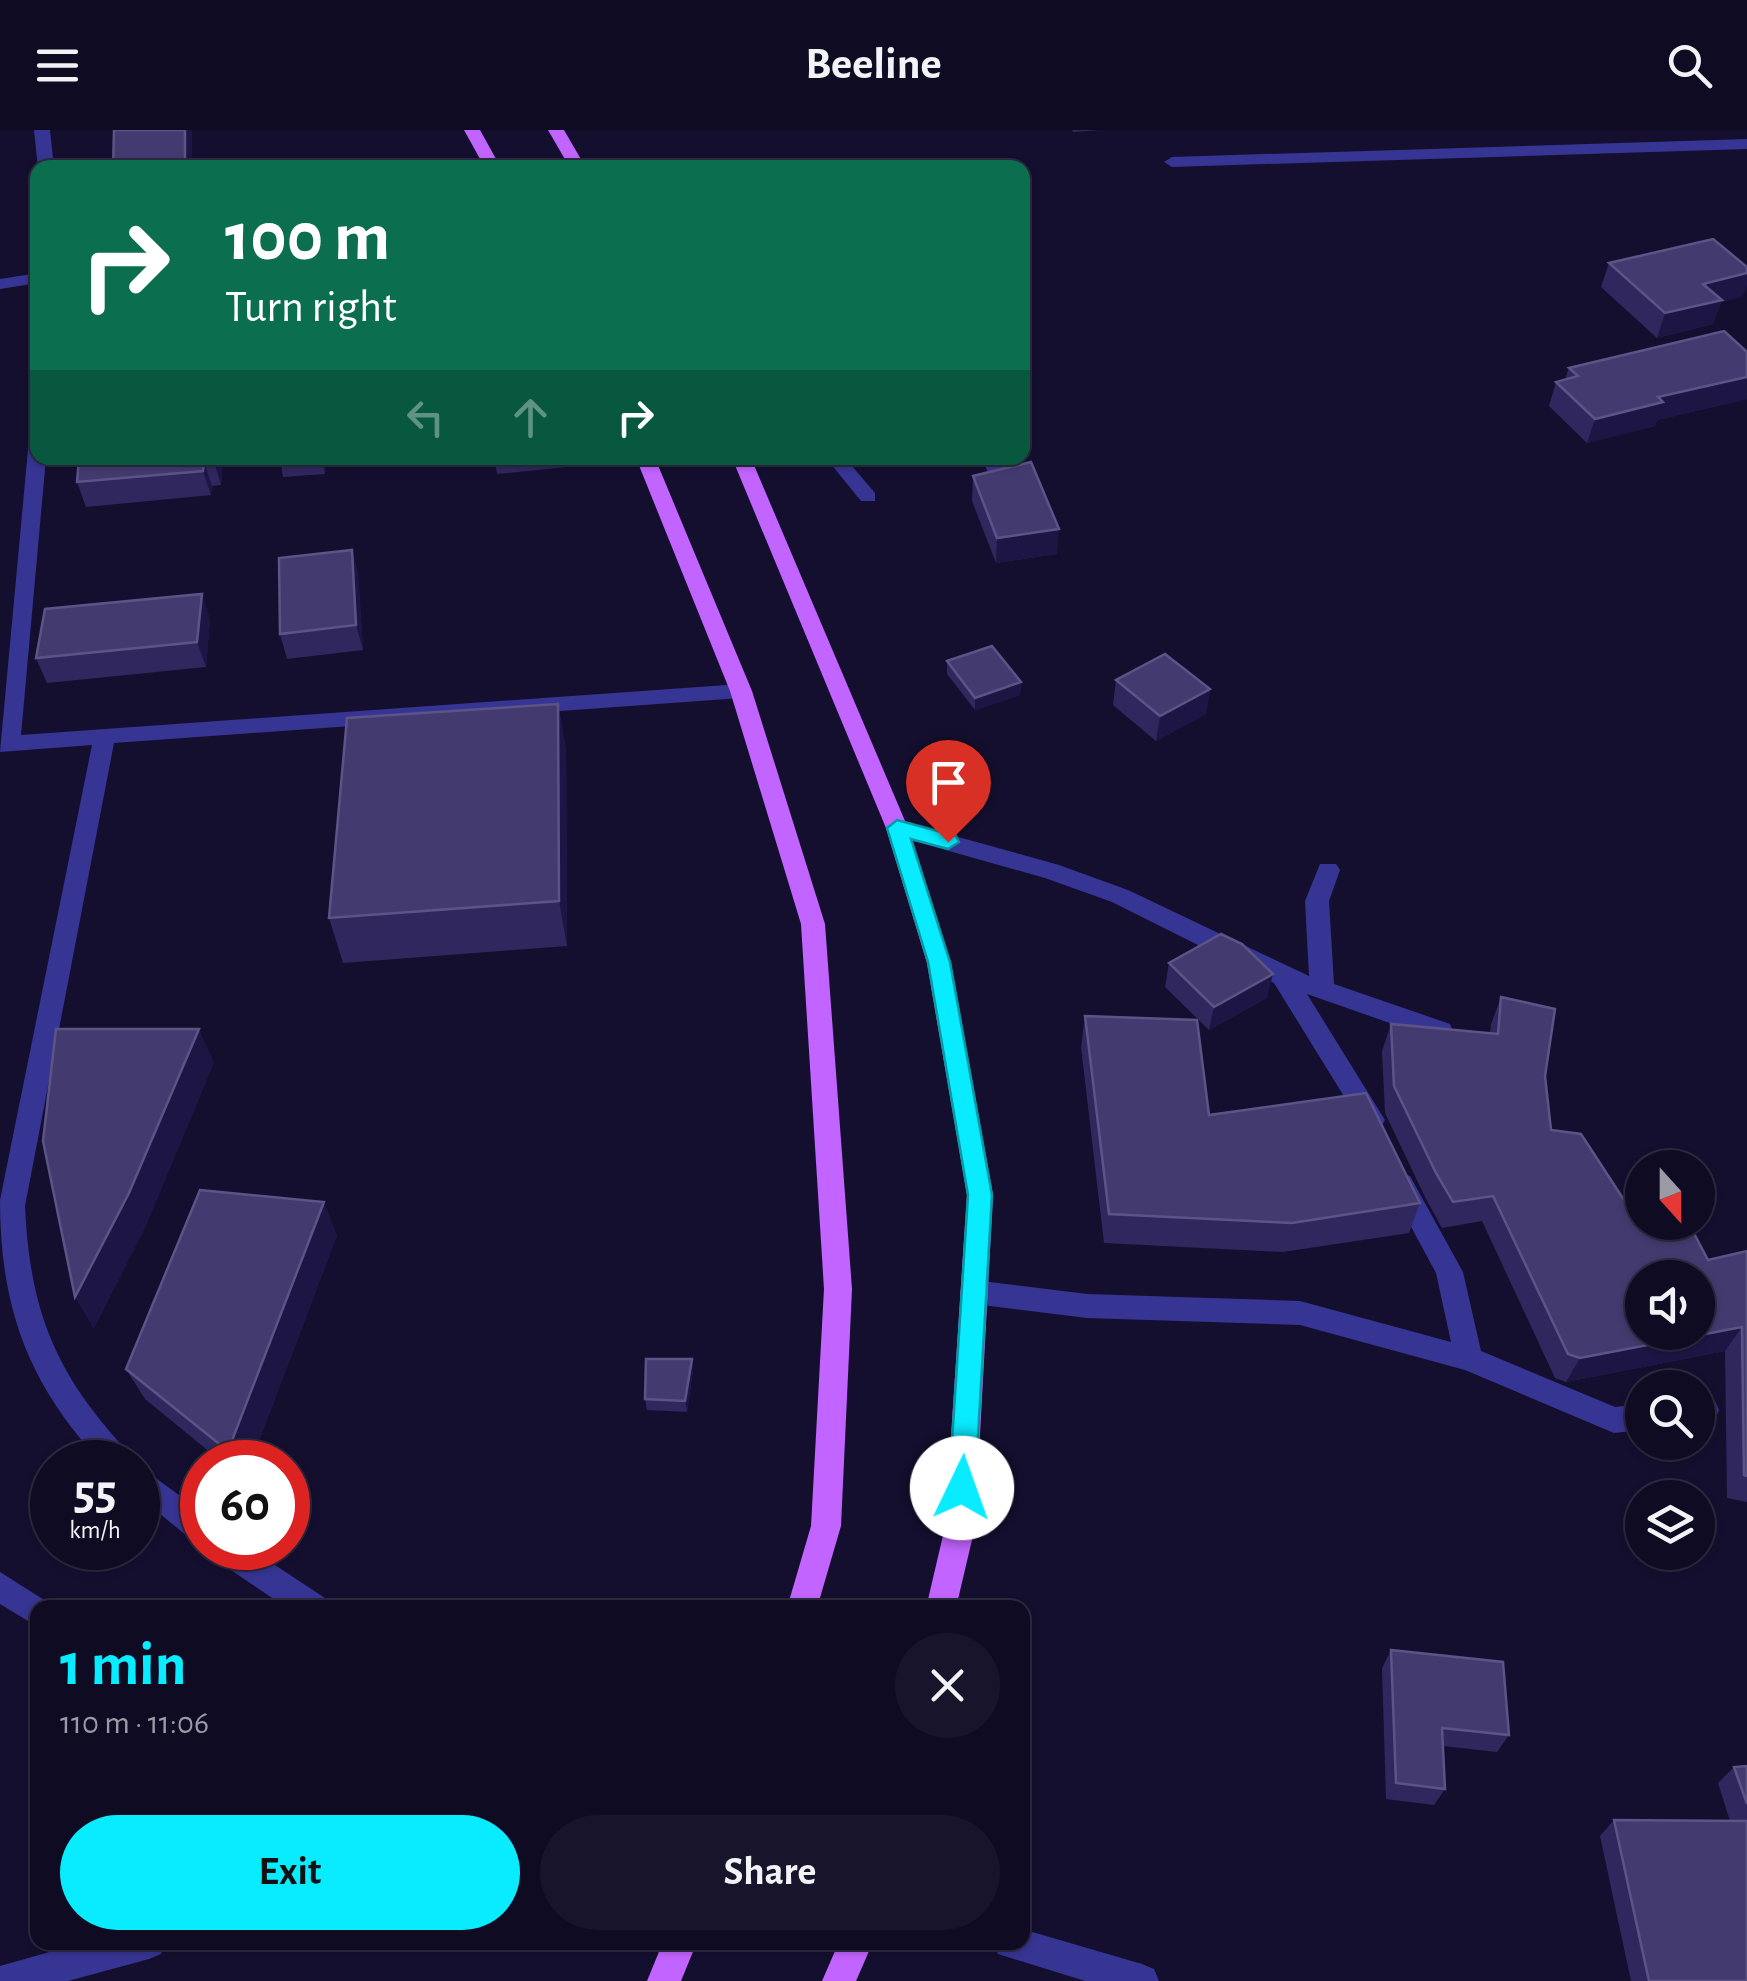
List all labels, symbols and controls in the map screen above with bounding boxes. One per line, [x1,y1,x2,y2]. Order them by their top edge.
icon: menu [30,38,85,93]
icon: search [1662,38,1717,93]
text: Beeline [805,42,942,87]
icon: right [60,200,190,330]
text: 100 m [225,203,390,273]
text: Turn right [225,285,397,330]
icon: left [398,390,453,445]
icon: ahead [503,390,558,445]
icon: right [608,390,663,445]
pin [906,740,991,843]
icon: arrive [921,755,976,810]
north arrow [1625,1150,1715,1240]
map controls [1625,1150,1715,1570]
button: sound [1625,1260,1715,1350]
button: search [1625,1370,1715,1460]
position arrow [910,1436,1014,1540]
speed limit sign: 60 [180,1440,310,1570]
text: 55 [73,1468,117,1518]
button: layers [1625,1480,1715,1570]
text: km/h [69,1518,121,1543]
button: close [895,1633,1000,1738]
text: 1 min [60,1636,186,1696]
text: 110 m · 11:06 [60,1707,209,1739]
button: Exit [60,1815,520,1930]
button: Share [540,1815,1000,1930]

